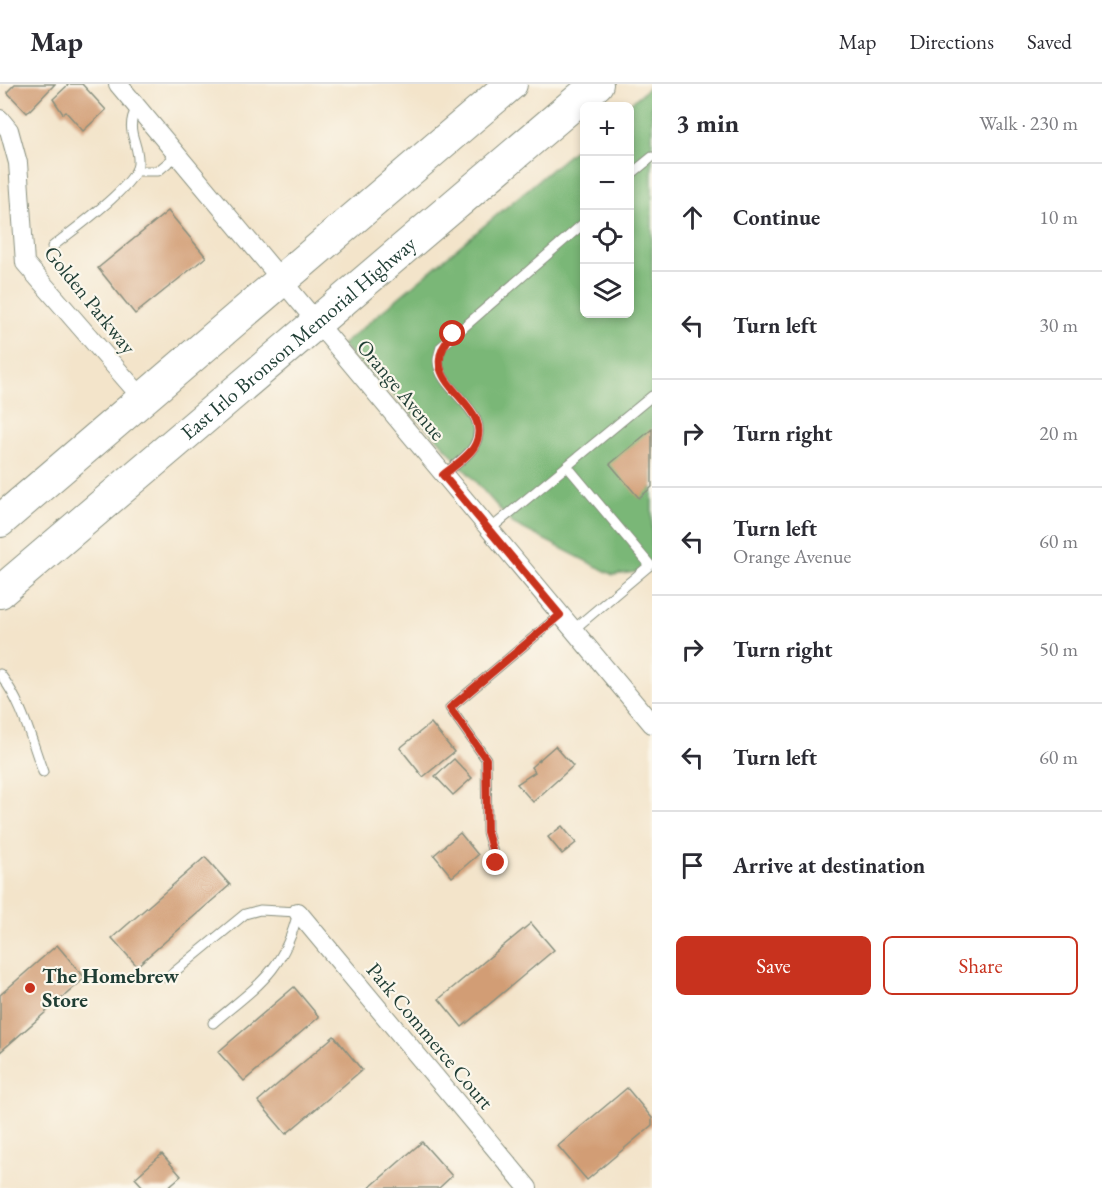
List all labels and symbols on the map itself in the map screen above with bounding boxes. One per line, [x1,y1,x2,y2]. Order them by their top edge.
street label: East Irlo Bronson Memorial Highway [175,229,422,445]
street label: Golden Parkway [38,240,143,360]
route start [439,320,465,346]
street label: Orange Avenue [351,333,452,446]
route end [482,849,508,875]
street label: Park Commerce Court [361,957,500,1115]
place label: The Homebrew Store [42,962,179,1013]
marker: The Homebrew Store [23,981,37,995]

